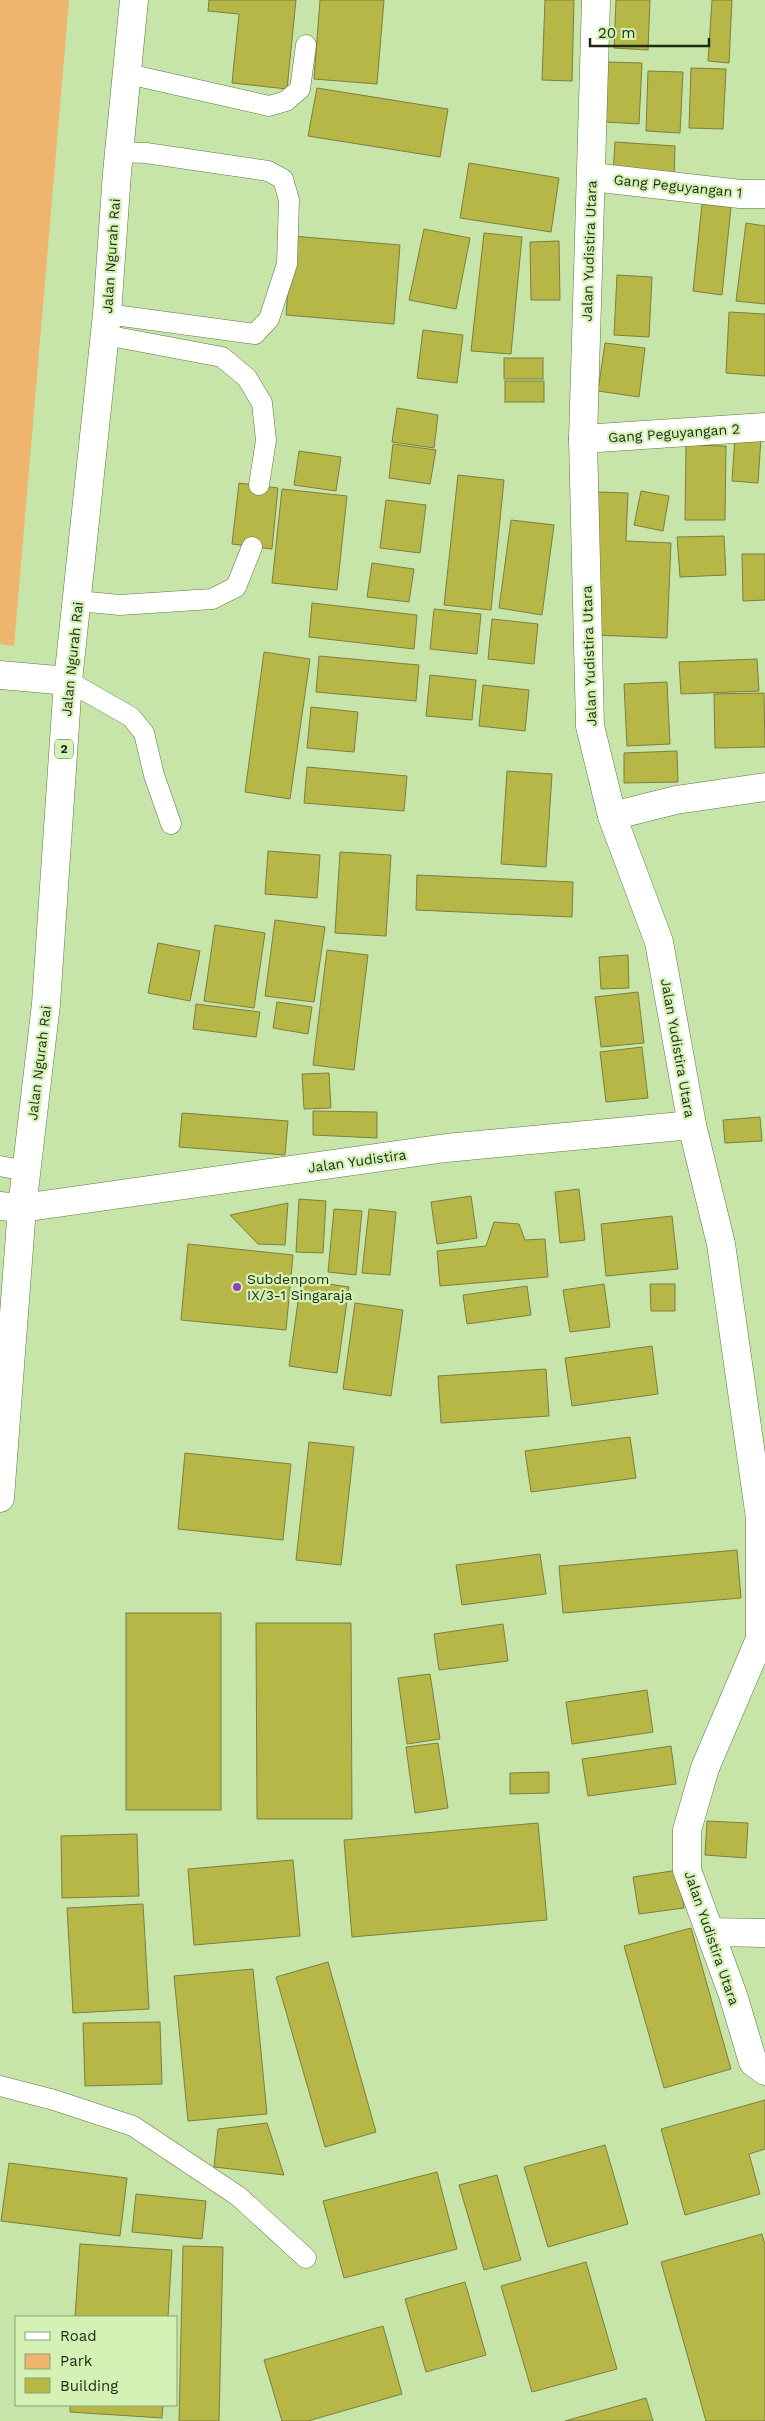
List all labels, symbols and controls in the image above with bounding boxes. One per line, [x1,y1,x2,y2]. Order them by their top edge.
scale bar [590,15,709,47]
text: 20 m [598,24,636,42]
street label: Gang Peguyangan 1 [613,171,743,201]
street label: Jalan Yudistira Utara [579,180,599,322]
street label: Jalan Ngurah Rai [99,198,123,314]
street label: Gang Peguyangan 2 [608,420,740,446]
street label: Jalan Yudistira Utara [579,585,599,727]
street label: Jalan Ngurah Rai [58,601,86,717]
road number: 2 [55,740,73,759]
street label: Jalan Yudistira Utara [658,977,698,1119]
street label: Jalan Ngurah Rai [24,1005,54,1121]
street label: Jalan Yudistira [307,1146,407,1176]
place label: Subdenpom IX/3-1 Singaraja [247,1271,352,1303]
marker: Subdenpom IX/3-1 Singaraja [231,1281,243,1293]
street label: Jalan Yudistira Utara [681,1869,743,2007]
legend [15,2316,178,2406]
text: Road [60,2327,97,2345]
text: Park [60,2352,93,2370]
text: Building [60,2377,118,2395]

